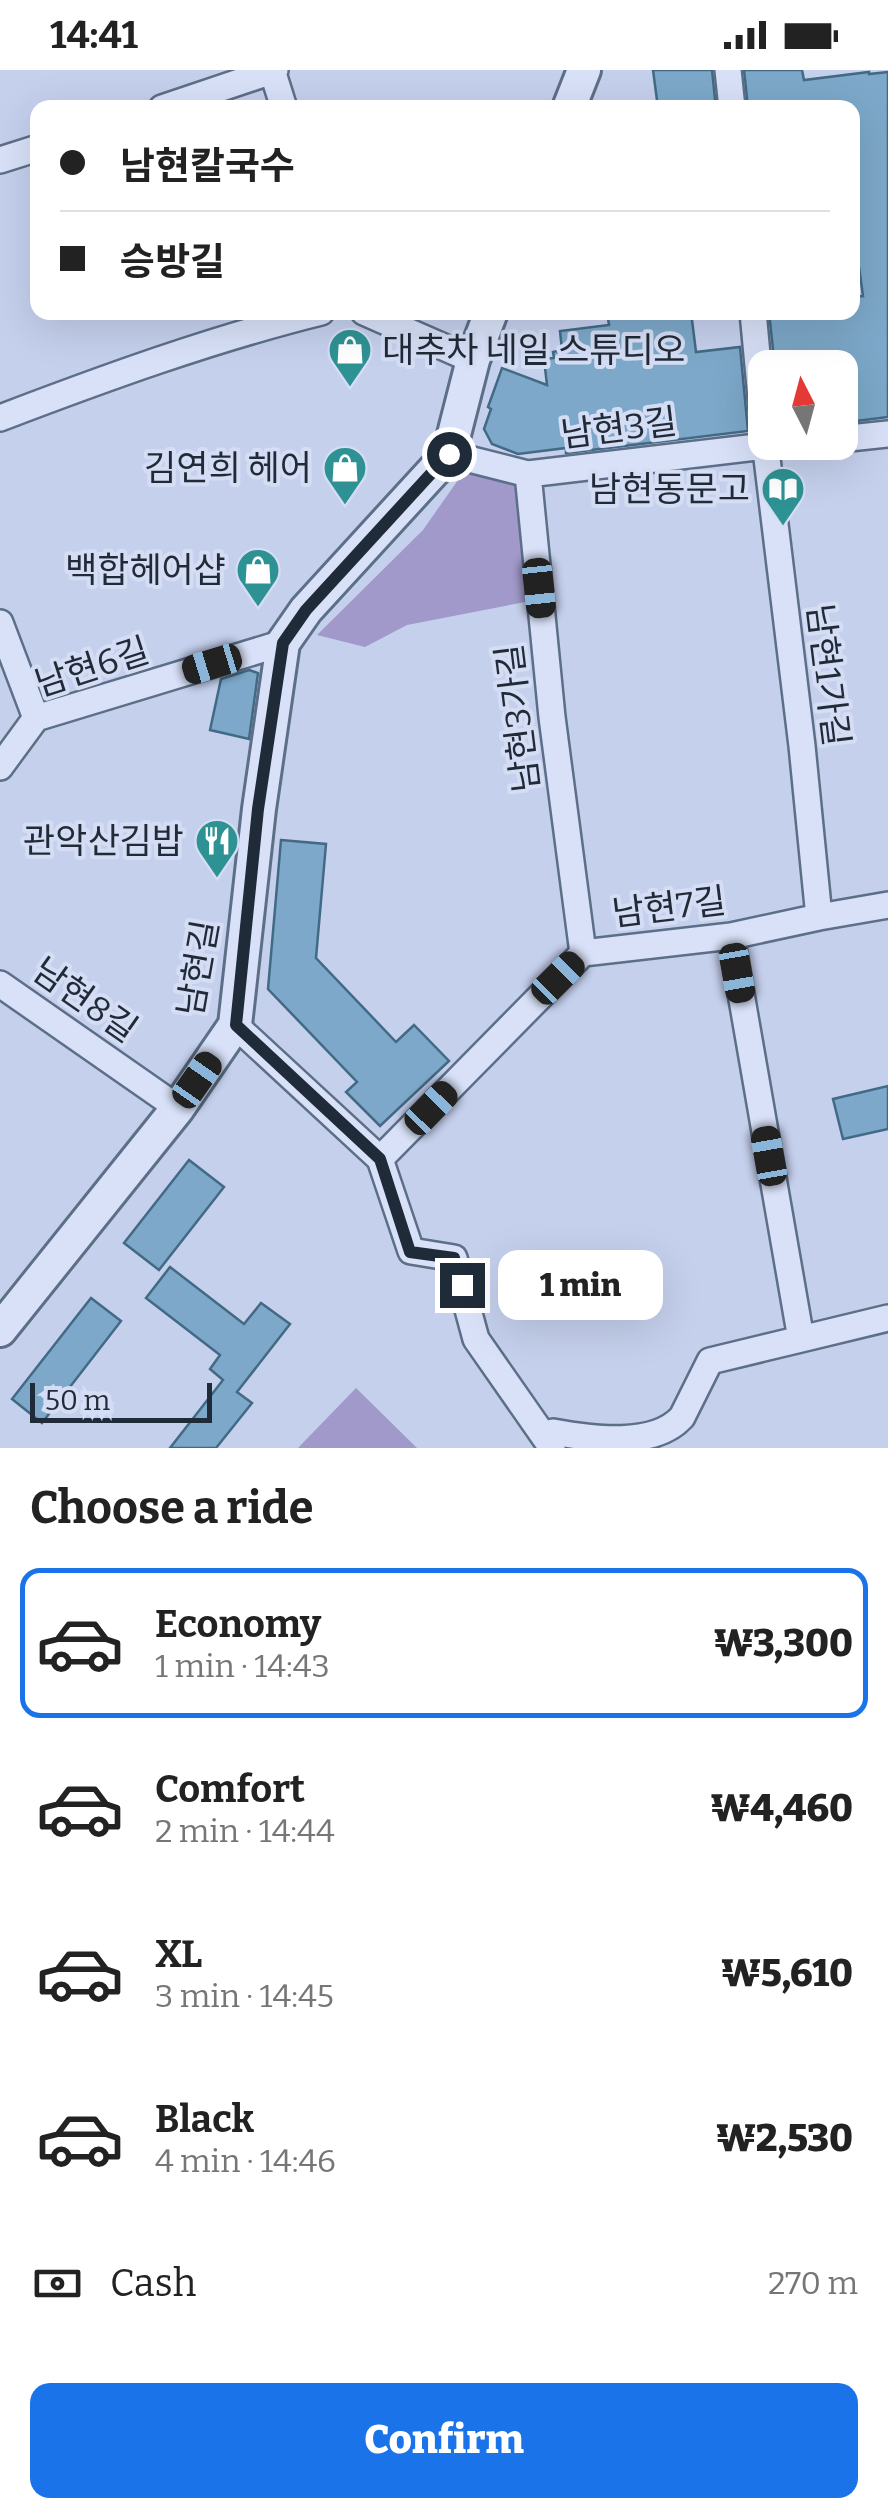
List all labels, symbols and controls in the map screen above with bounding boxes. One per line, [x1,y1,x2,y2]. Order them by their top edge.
text: 14:41 [50,12,138,58]
text: 남현칼국수 [120,143,295,189]
text: 승방길 [120,239,225,285]
shop icon: 대추차 네일 스튜디오 [327,327,373,388]
place label: 대추차 네일 스튜디오 [382,329,686,371]
north arrow [748,350,858,460]
map controls [748,350,858,460]
street label: 남현3길 [559,400,679,456]
route start [427,432,472,477]
shop icon: 김연희 헤어 [322,445,368,506]
place label: 김연희 헤어 [144,447,312,489]
library icon: 남현동문고 [760,466,806,527]
place label: 남현동문고 [589,468,750,510]
shop icon: 백합헤어샵 [235,547,281,608]
place label: 백합헤어샵 [65,549,226,591]
car [521,557,557,619]
street label: 남현1가길 [798,601,858,749]
street label: 남현6길 [30,629,154,705]
car [179,641,245,687]
street label: 남현3가길 [488,642,548,794]
restaurant icon: 관악산김밥 [194,818,240,879]
place label: 관악산김밥 [23,820,184,862]
street label: 남현7길 [610,879,728,935]
street label: 남현길 [169,917,227,1019]
car [717,941,757,1005]
car [526,946,590,1010]
street label: 남현8길 [25,949,145,1051]
car [168,1047,226,1113]
car [399,1076,463,1140]
car [749,1124,789,1188]
callout: 1 min [497,1250,662,1320]
route end [440,1263,485,1308]
text: 1 min [540,1266,621,1304]
scale bar [30,1378,212,1422]
text: 50 m [45,1384,110,1417]
text: Choose a ride [30,1481,313,1535]
icon: car [35,1598,125,1688]
text: Economy [155,1601,321,1647]
text: ₩3,300 [714,1620,853,1666]
text: 1 min · 14:43 [155,1647,330,1685]
icon: car [35,1763,125,1853]
text: Comfort [155,1766,305,1812]
text: ₩4,460 [710,1785,853,1831]
text: 2 min · 14:44 [155,1812,335,1850]
icon: car [35,1928,125,2018]
text: XL [155,1931,202,1977]
text: ₩5,610 [721,1950,853,1996]
text: 3 min · 14:45 [155,1977,334,2015]
icon: car [35,2093,125,2183]
text: Black [155,2096,254,2142]
text: ₩2,530 [716,2115,853,2161]
text: 4 min · 14:46 [155,2142,336,2180]
icon: cash [30,2256,85,2311]
text: Cash [110,2260,196,2306]
text: 270 m [768,2264,858,2302]
button: Confirm [30,2383,858,2498]

